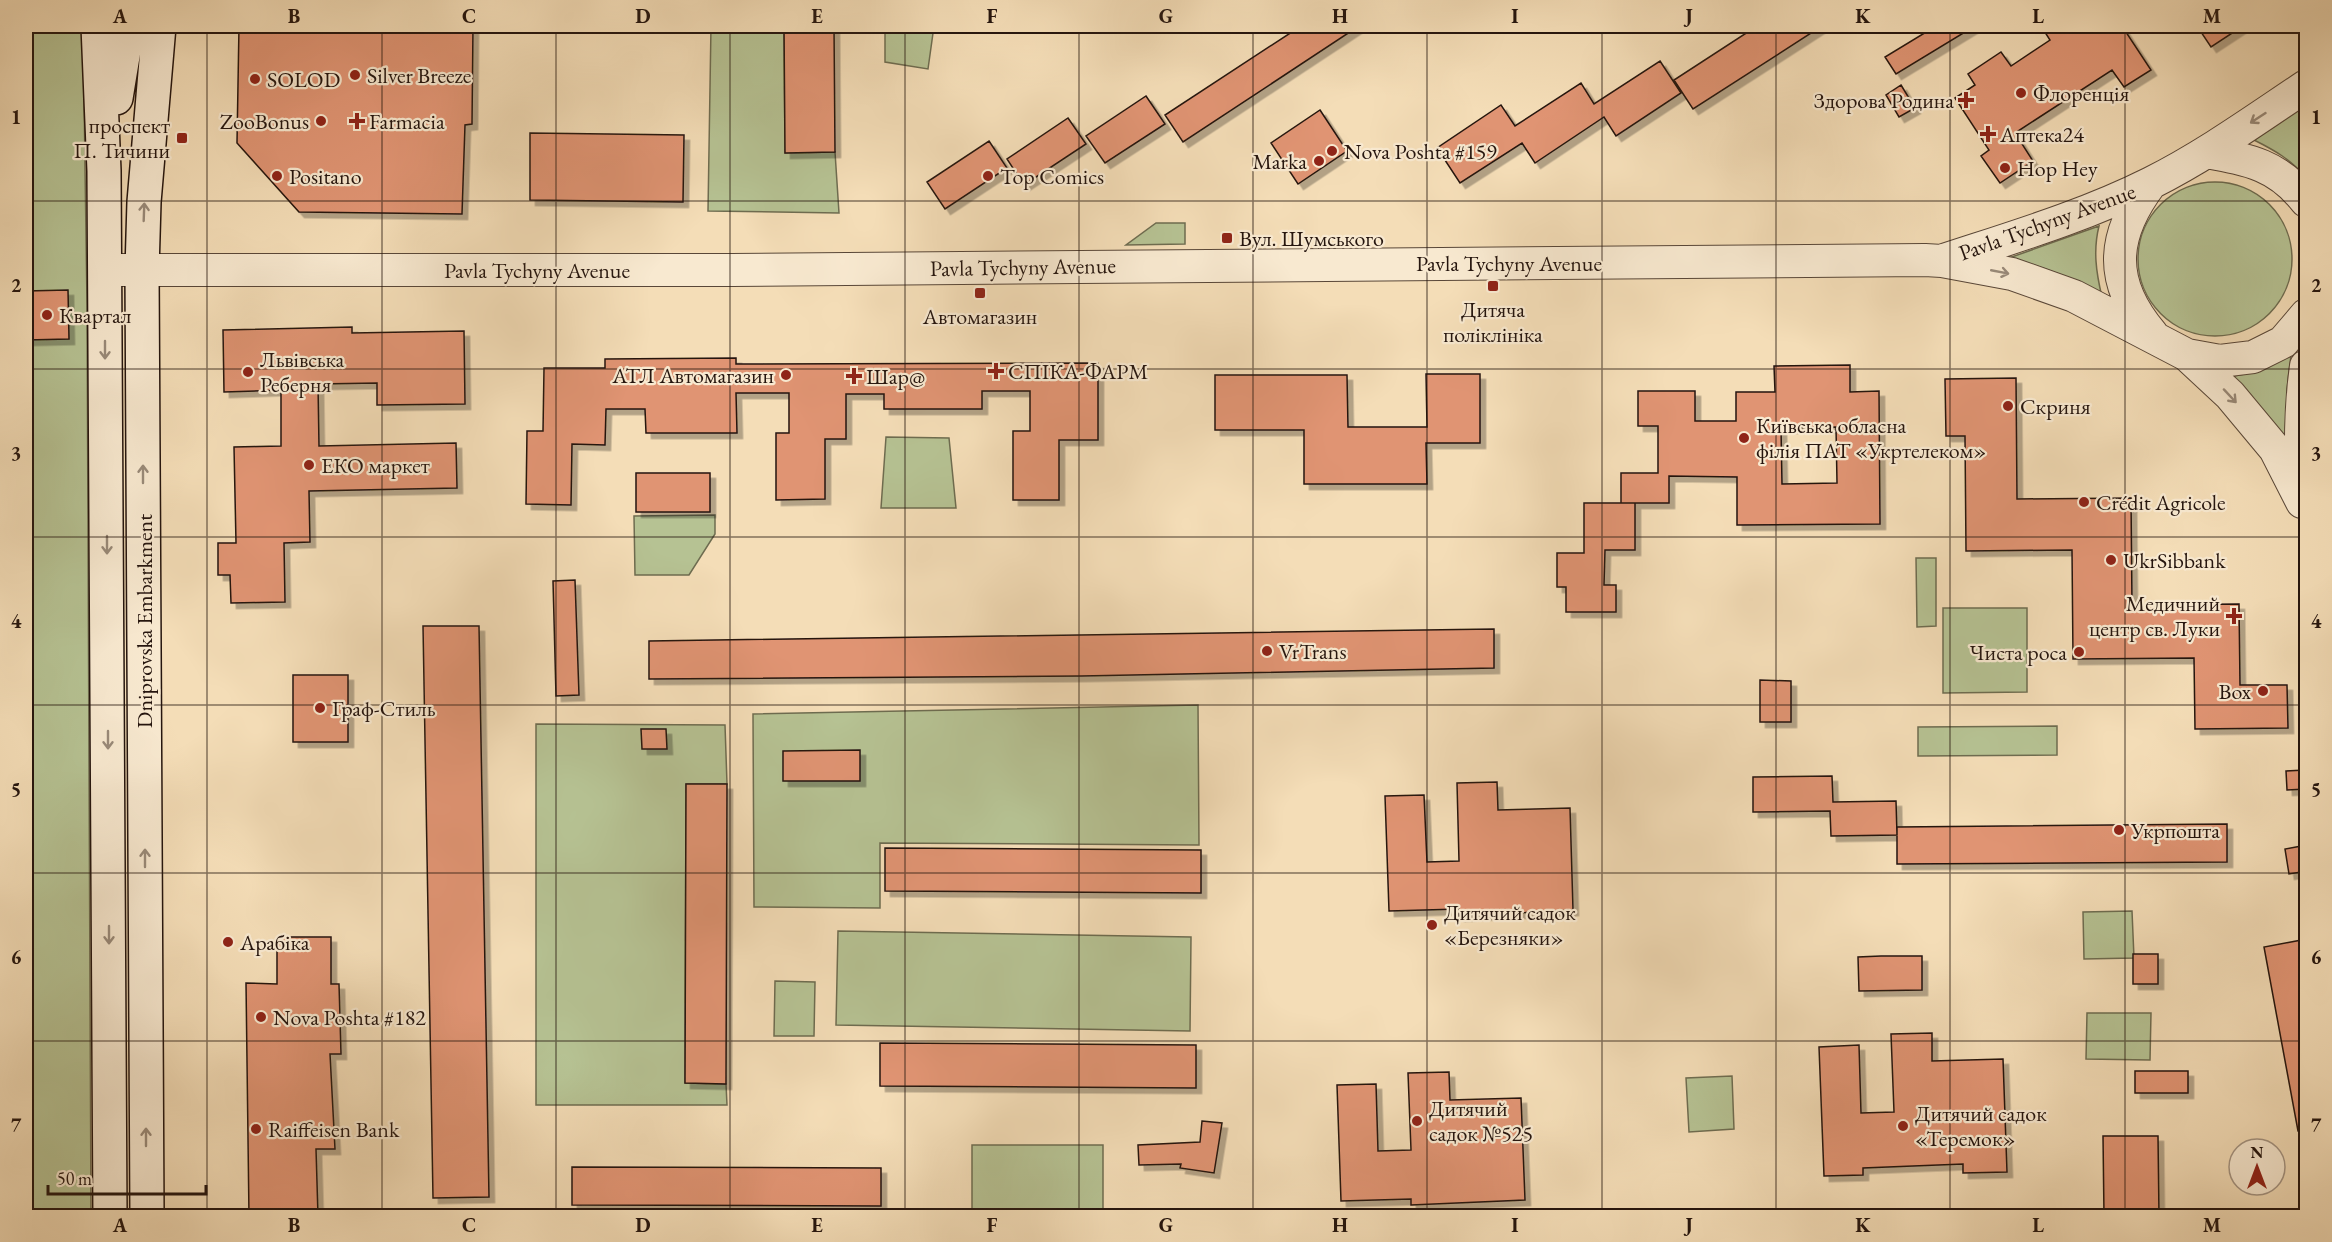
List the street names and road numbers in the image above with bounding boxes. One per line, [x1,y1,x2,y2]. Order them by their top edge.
street label: Pavla Tychyny Avenue [1955,176,2140,267]
street label: Pavla Tychyny Avenue [1416,249,1602,278]
street label: Pavla Tychyny Avenue [930,251,1117,283]
street label: Pavla Tychyny Avenue [444,256,630,285]
street label: Dniprovska Embarkment [130,514,159,728]

